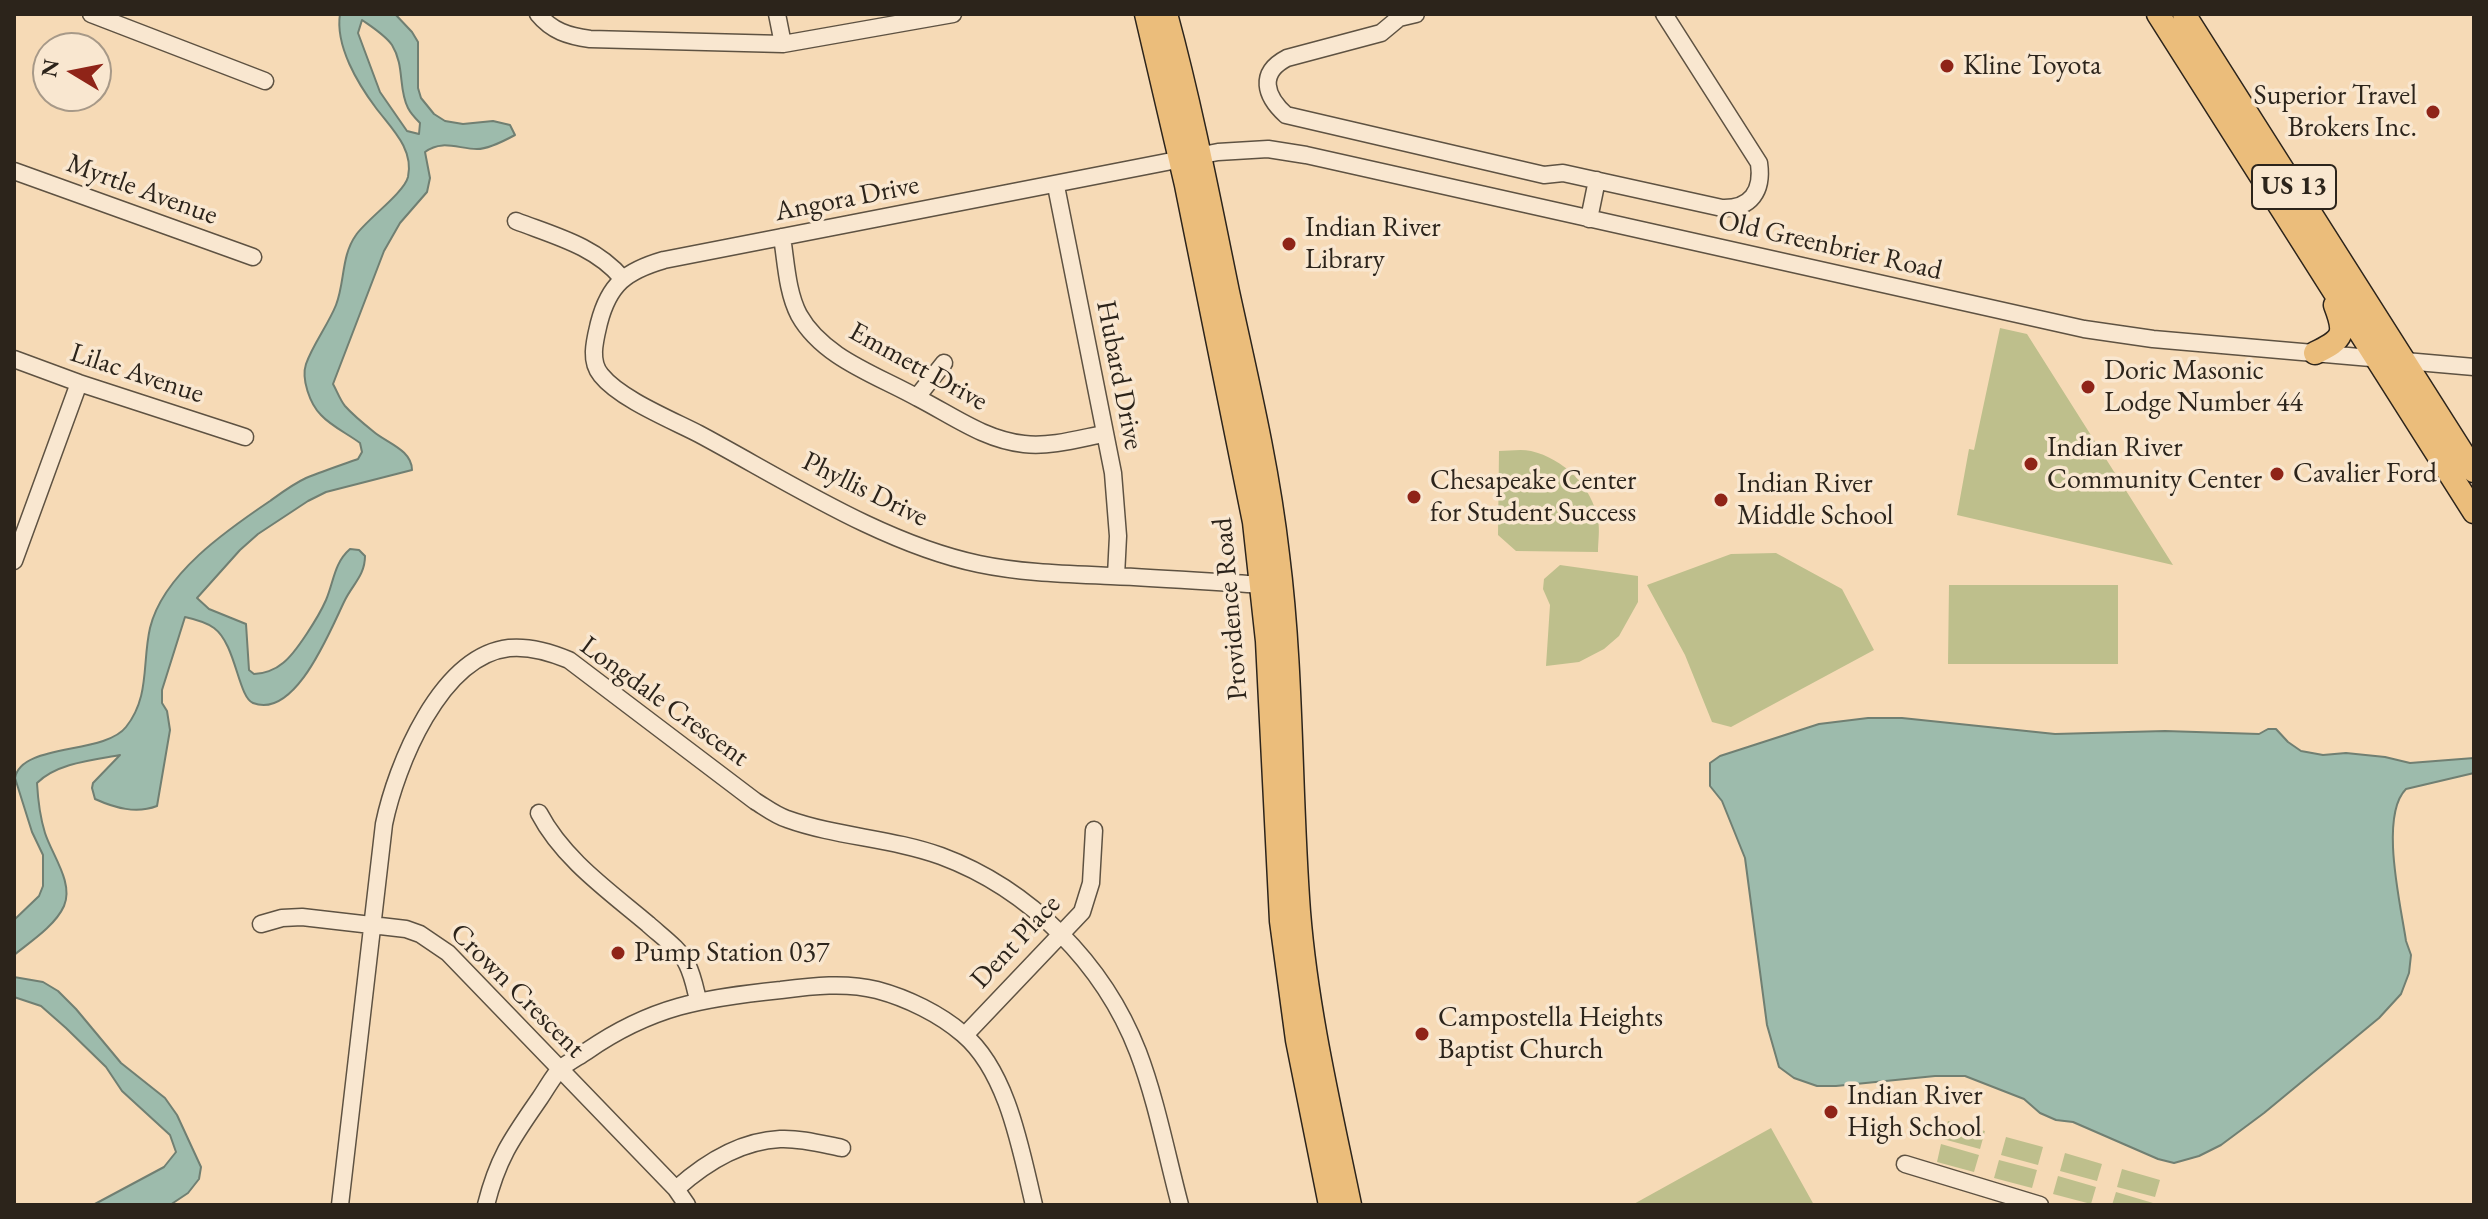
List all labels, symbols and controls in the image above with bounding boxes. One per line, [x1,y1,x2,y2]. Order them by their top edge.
north arrow [32,32,112,112]
place label: Kline Toyota [1963,49,2101,83]
text: N [34,57,66,79]
marker: Kline Toyota [1938,57,1956,75]
place label: Superior Travel Brokers Inc. [2254,79,2417,145]
marker: Superior Travel Brokers Inc. [2424,103,2442,121]
street label: Myrtle Avenue [62,147,222,233]
road number: US 13 [2252,165,2336,209]
street label: Angora Drive [772,169,922,229]
street label: Old Greenbrier Road [1715,204,1945,288]
place label: Indian River Library [1305,211,1441,277]
marker: Indian River Library [1280,235,1298,253]
street label: Hubard Drive [1088,297,1150,453]
street label: Emmett Drive [843,315,993,419]
street label: Lilac Avenue [66,337,208,411]
place label: Doric Masonic Lodge Number 44 [2104,354,2303,420]
marker: Doric Masonic Lodge Number 44 [2079,378,2097,396]
place label: Indian River Community Center [2047,431,2262,497]
street label: Phyllis Drive [797,445,933,535]
marker: Indian River Community Center [2022,455,2040,473]
place label: Cavalier Ford [2293,457,2437,491]
place label: Chesapeake Center for Student Success [1430,464,1636,530]
marker: Cavalier Ford [2268,465,2286,483]
place label: Indian River Middle School [1737,467,1894,533]
marker: Chesapeake Center for Student Success [1405,488,1423,506]
marker: Indian River Middle School [1712,491,1730,509]
street label: Providence Road [1206,516,1256,702]
street label: Longdale Crescent [573,630,755,774]
street label: Dent Place [964,888,1068,996]
street label: Crown Crescent [443,917,591,1065]
place label: Pump Station 037 [634,936,829,970]
marker: Pump Station 037 [609,944,627,962]
place label: Campostella Heights Baptist Church [1438,1001,1663,1067]
marker: Campostella Heights Baptist Church [1413,1025,1431,1043]
place label: Indian River High School [1847,1079,1983,1145]
marker: Indian River High School [1822,1103,1840,1121]

